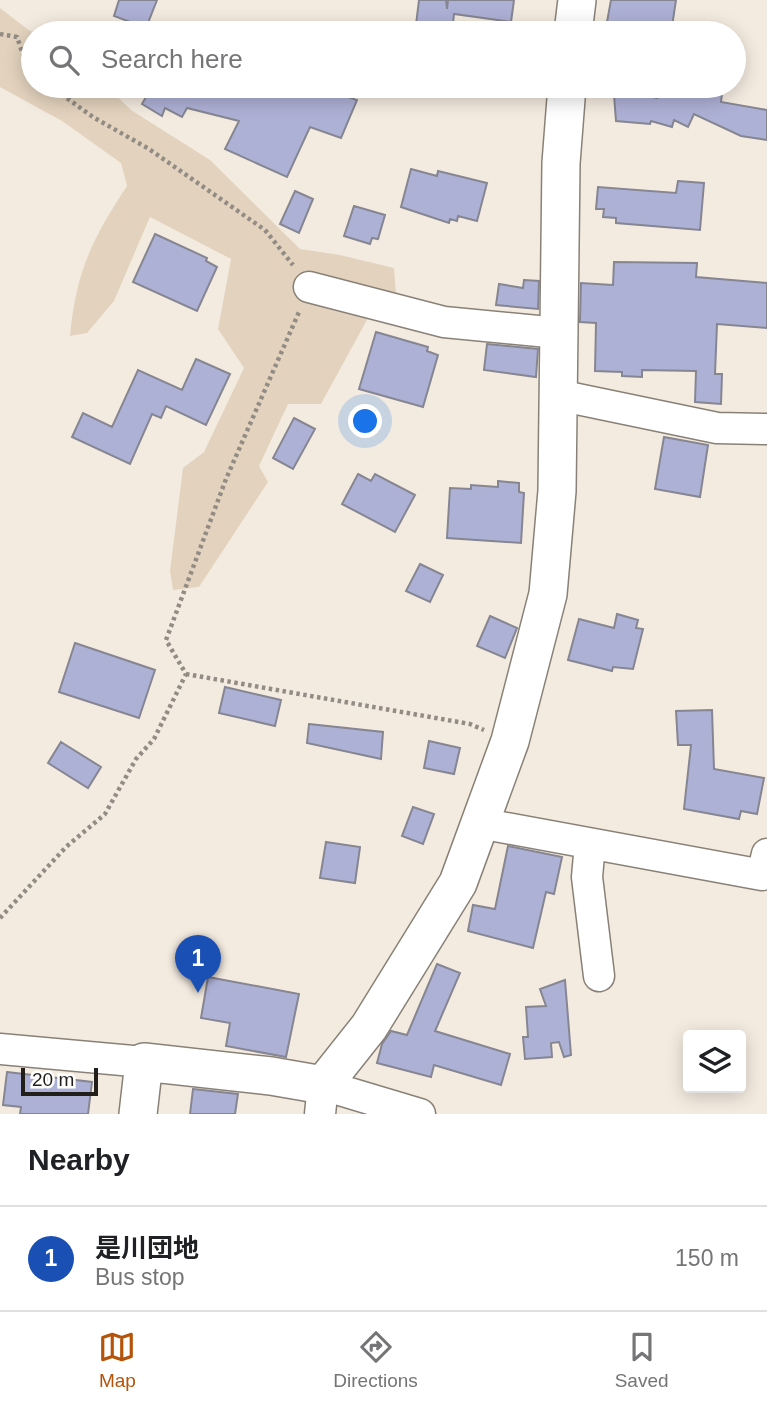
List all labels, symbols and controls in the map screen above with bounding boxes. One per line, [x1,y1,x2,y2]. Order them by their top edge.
search box [21,21,746,98]
icon: search [45,41,83,79]
text: Search here [101,44,243,74]
your location [348,404,382,438]
pin: 1 [175,935,221,993]
map controls [683,1030,746,1093]
button: layers [683,1030,746,1093]
scale bar [21,1065,98,1097]
text: 20 m [32,1069,74,1090]
text: Nearby [28,1143,130,1176]
text: 是川団地 [95,1233,199,1263]
text: 1 [45,1245,57,1271]
text: 150 m [675,1245,739,1271]
text: Bus stop [95,1264,185,1290]
tab: Map [98,1328,136,1392]
tab: Directions [333,1328,418,1392]
tab: Saved [615,1328,669,1392]

